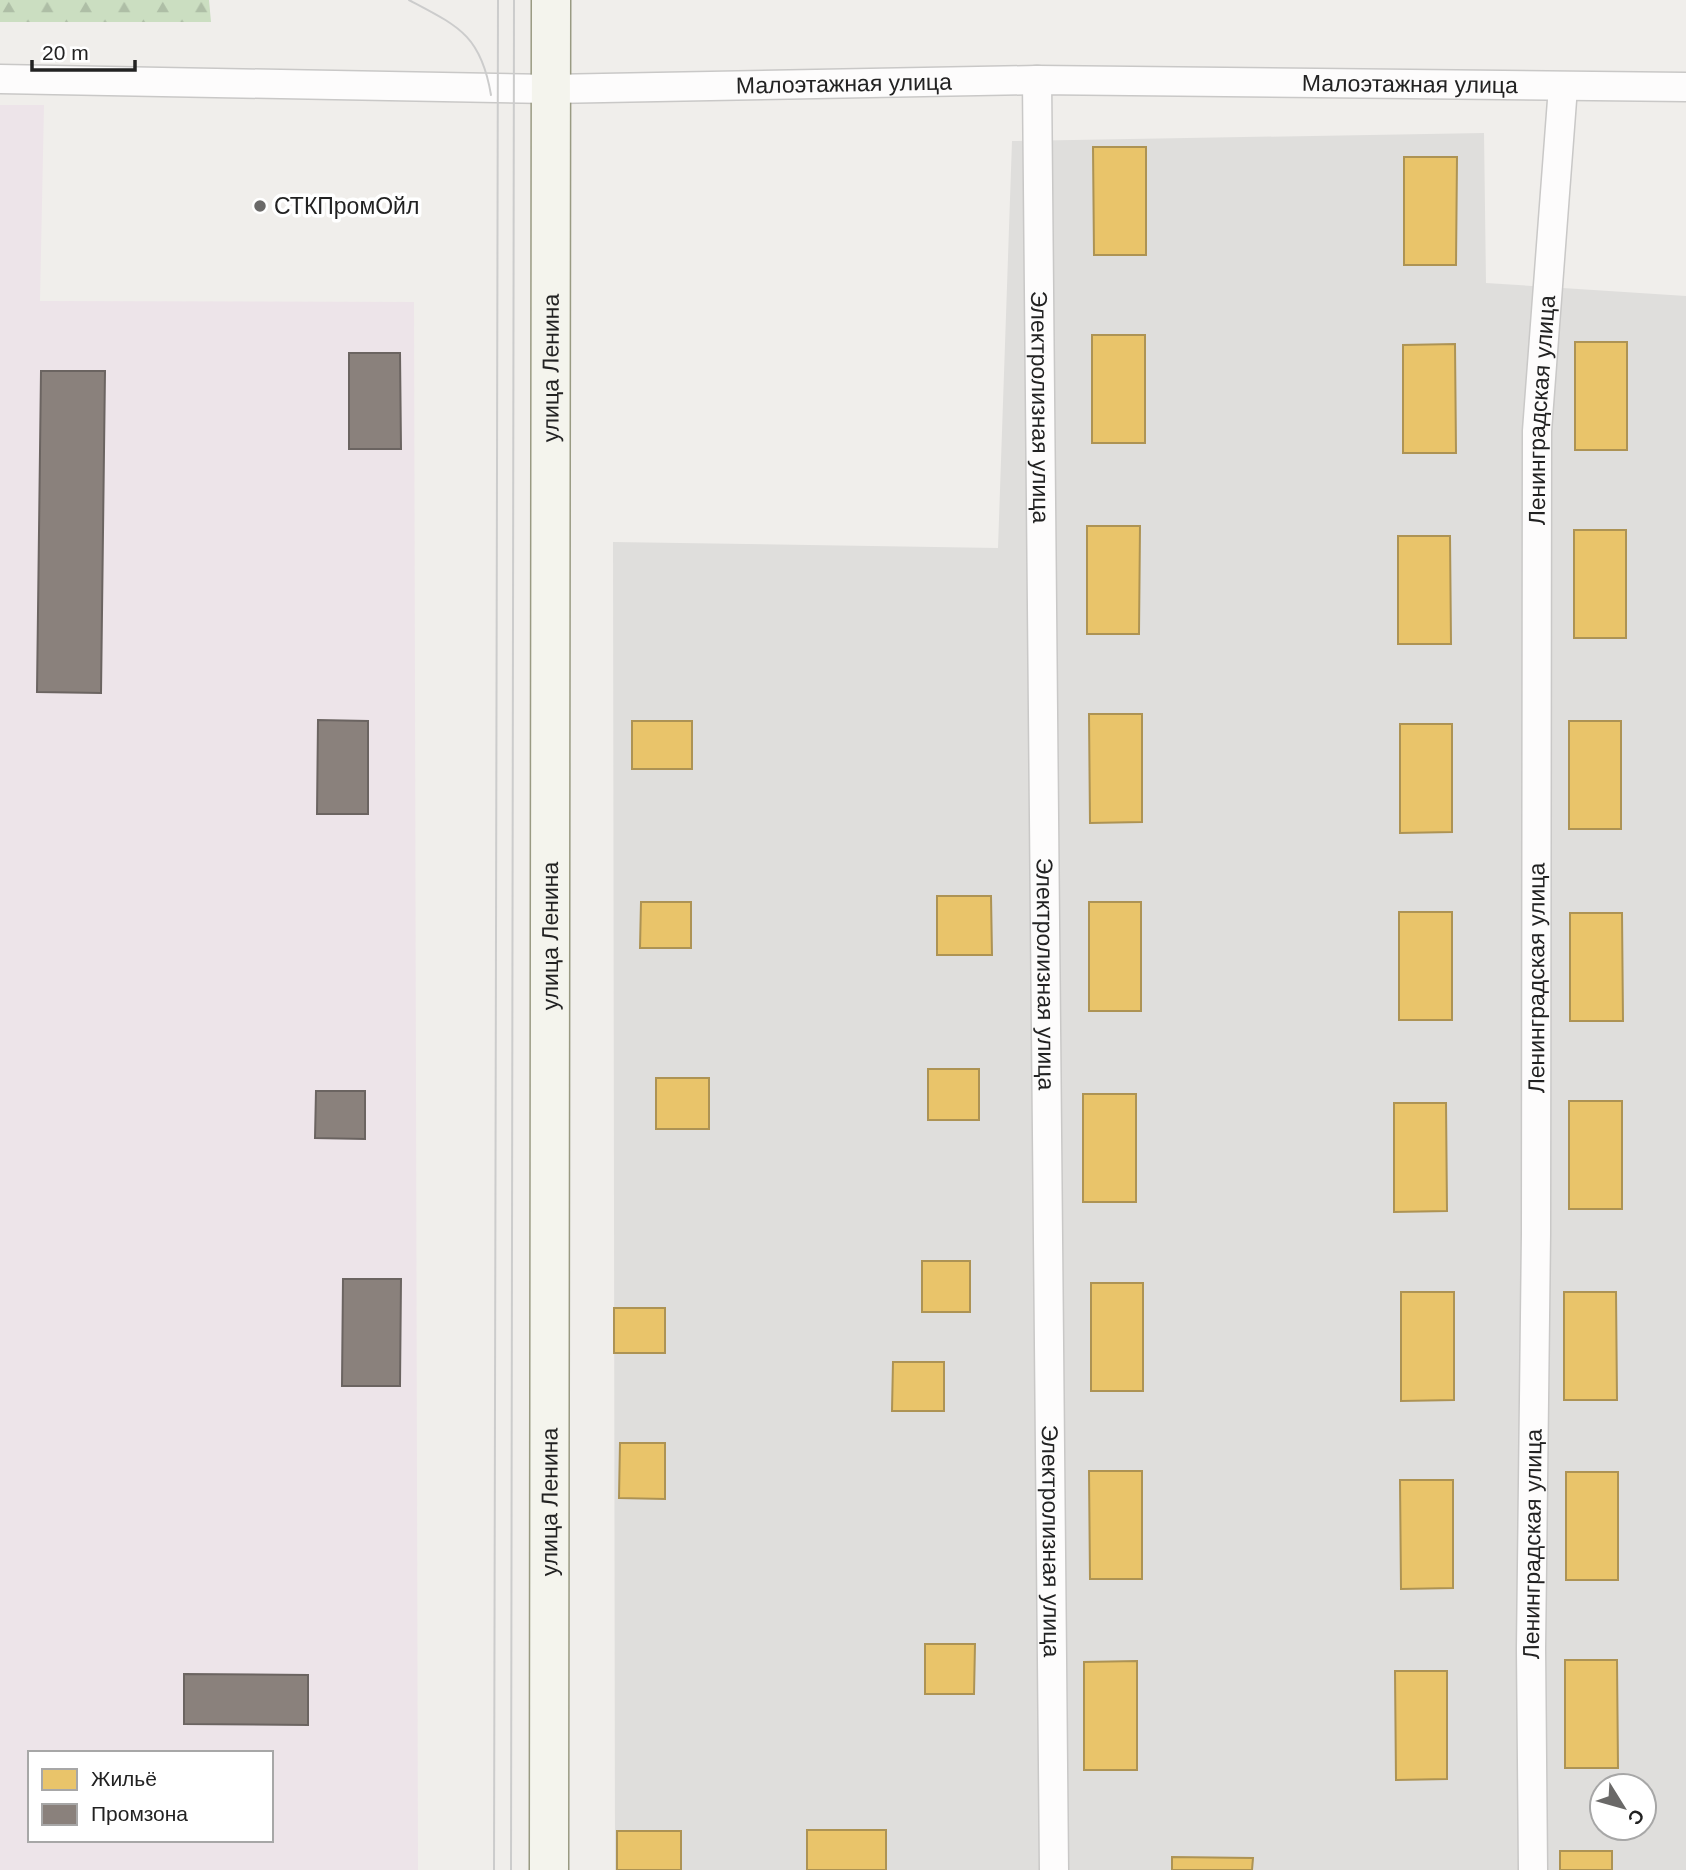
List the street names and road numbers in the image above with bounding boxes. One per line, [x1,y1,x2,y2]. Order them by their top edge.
street label: Малоэтажная улица [736,69,952,99]
street label: Малоэтажная улица [1302,70,1518,98]
street label: Электролизная улица [1026,291,1054,524]
street label: улица Ленина [538,293,564,442]
street label: Ленинградская улица [1524,294,1560,525]
street label: Электролизная улица [1031,858,1060,1090]
street label: улица Ленина [537,861,563,1010]
street label: Ленинградская улица [1523,863,1549,1093]
street label: Электролизная улица [1037,1425,1065,1657]
street label: улица Ленина [536,1427,562,1576]
street label: Ленинградская улица [1518,1428,1547,1659]

